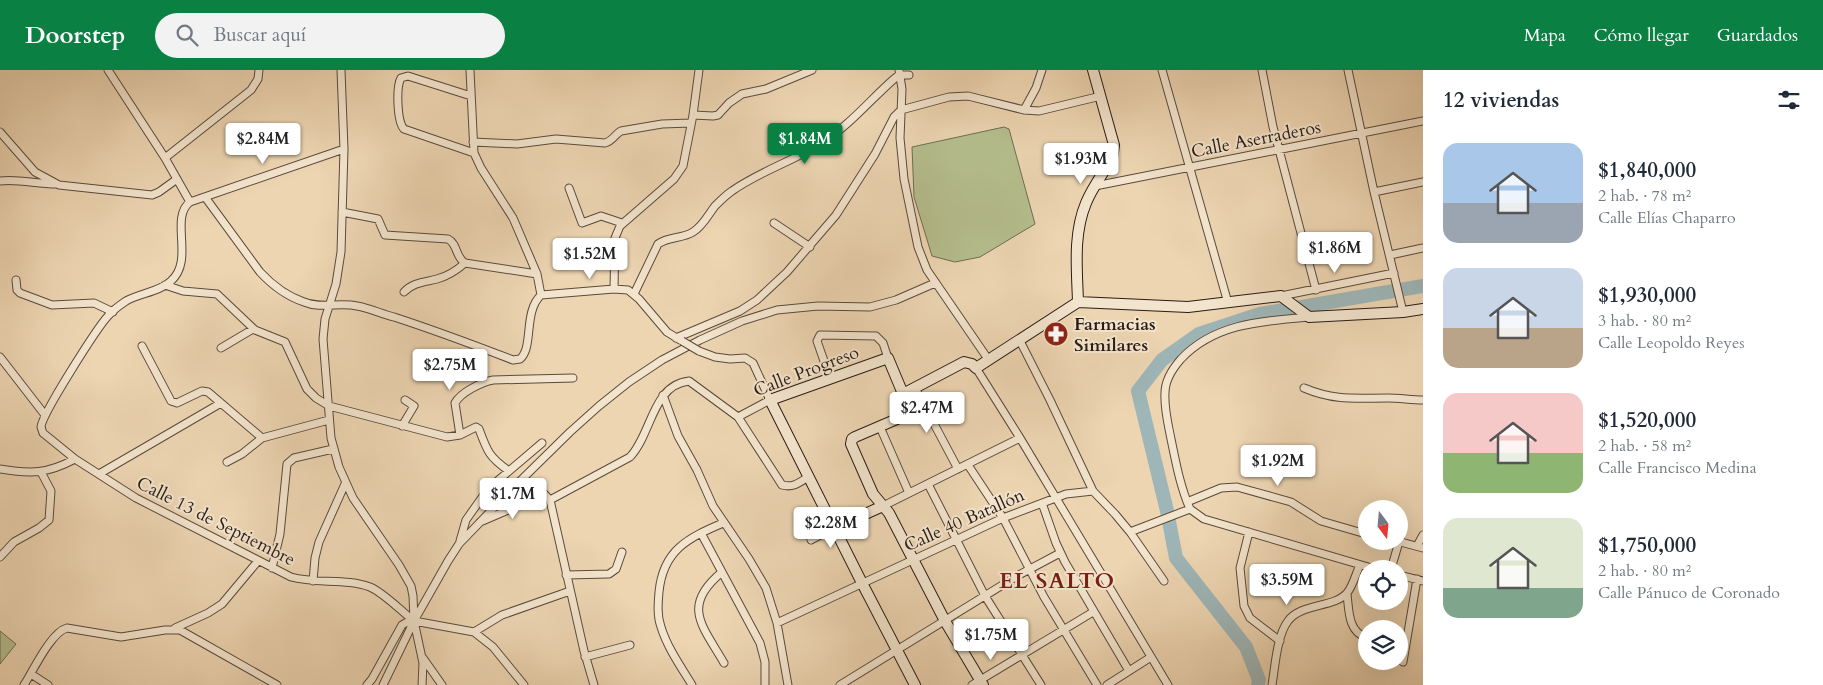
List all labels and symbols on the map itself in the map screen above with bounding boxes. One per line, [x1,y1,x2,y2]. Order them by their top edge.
street label: Calle Aserraderos [1189,115,1323,164]
pin: $2.84M [222,122,304,165]
pin: $1.84M [764,122,846,165]
pin: $1.93M [1040,142,1122,185]
pin: $1.86M [1294,232,1376,274]
pin: $1.52M [549,238,631,280]
place label: Farmacias Similares [1074,312,1156,358]
pharmacy icon: Farmacias Similares [1043,321,1069,347]
street label: Calle Progreso [750,340,863,403]
pin: $2.75M [409,348,491,391]
pin: $2.47M [886,392,968,434]
pin: $1.92M [1237,444,1319,487]
street label: Calle 13 de Septiembre [132,471,299,572]
pin: $1.7M [478,478,548,520]
street label: Calle 40 Batallón [900,482,1029,558]
north arrow [1358,500,1408,550]
pin: $2.28M [790,506,872,549]
pin: $3.59M [1246,564,1328,606]
district label: EL SALTO [999,566,1115,596]
pin: $1.75M [950,618,1032,661]

